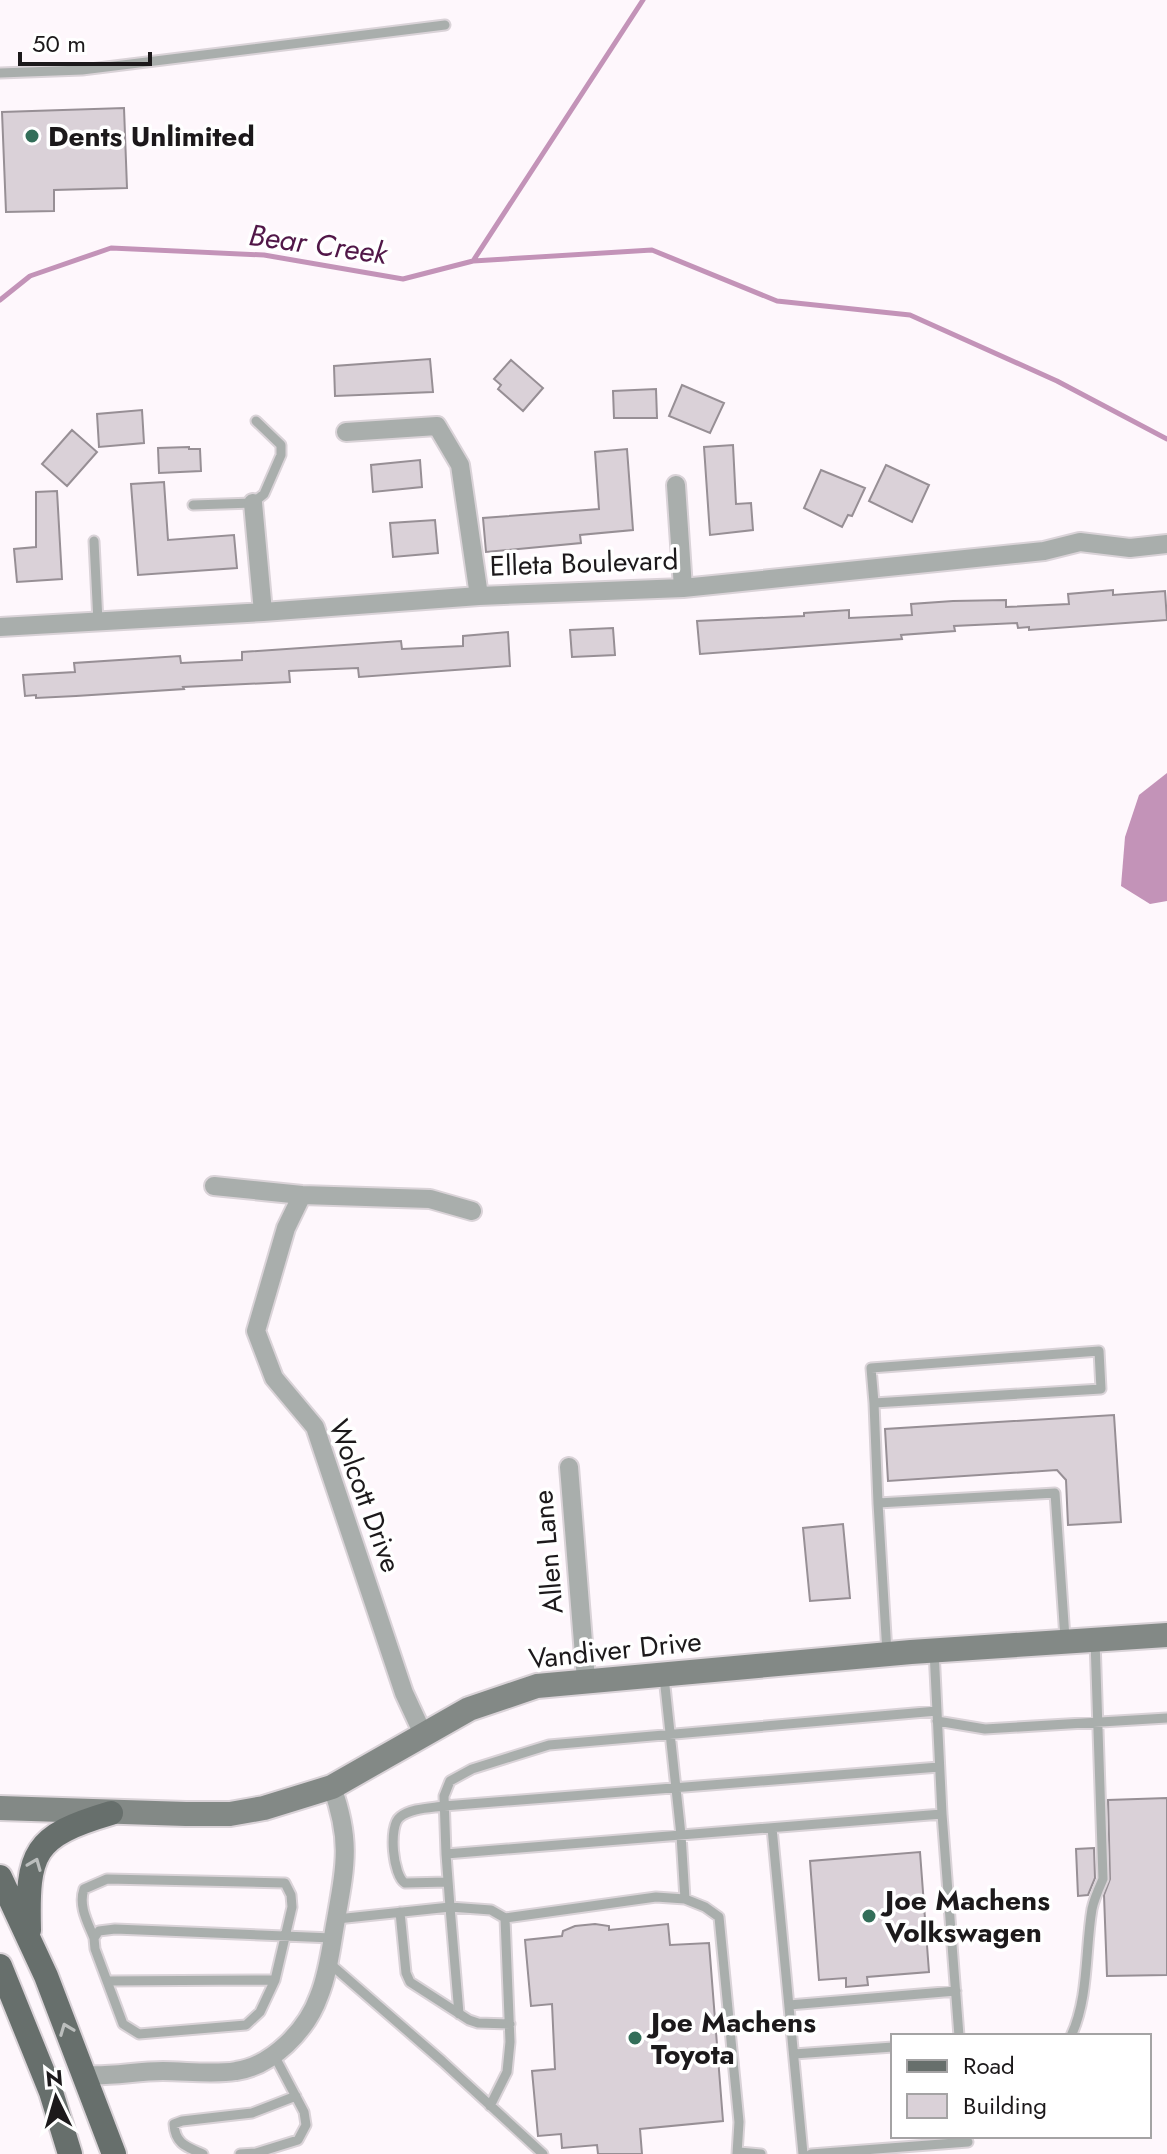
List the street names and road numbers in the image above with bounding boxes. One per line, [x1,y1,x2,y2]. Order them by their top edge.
street label: Elleta Boulevard [489,539,679,587]
street label: Wolcott Drive [318,1414,412,1578]
street label: Allen Lane [522,1488,574,1616]
street label: Vandiver Drive [526,1621,704,1679]

